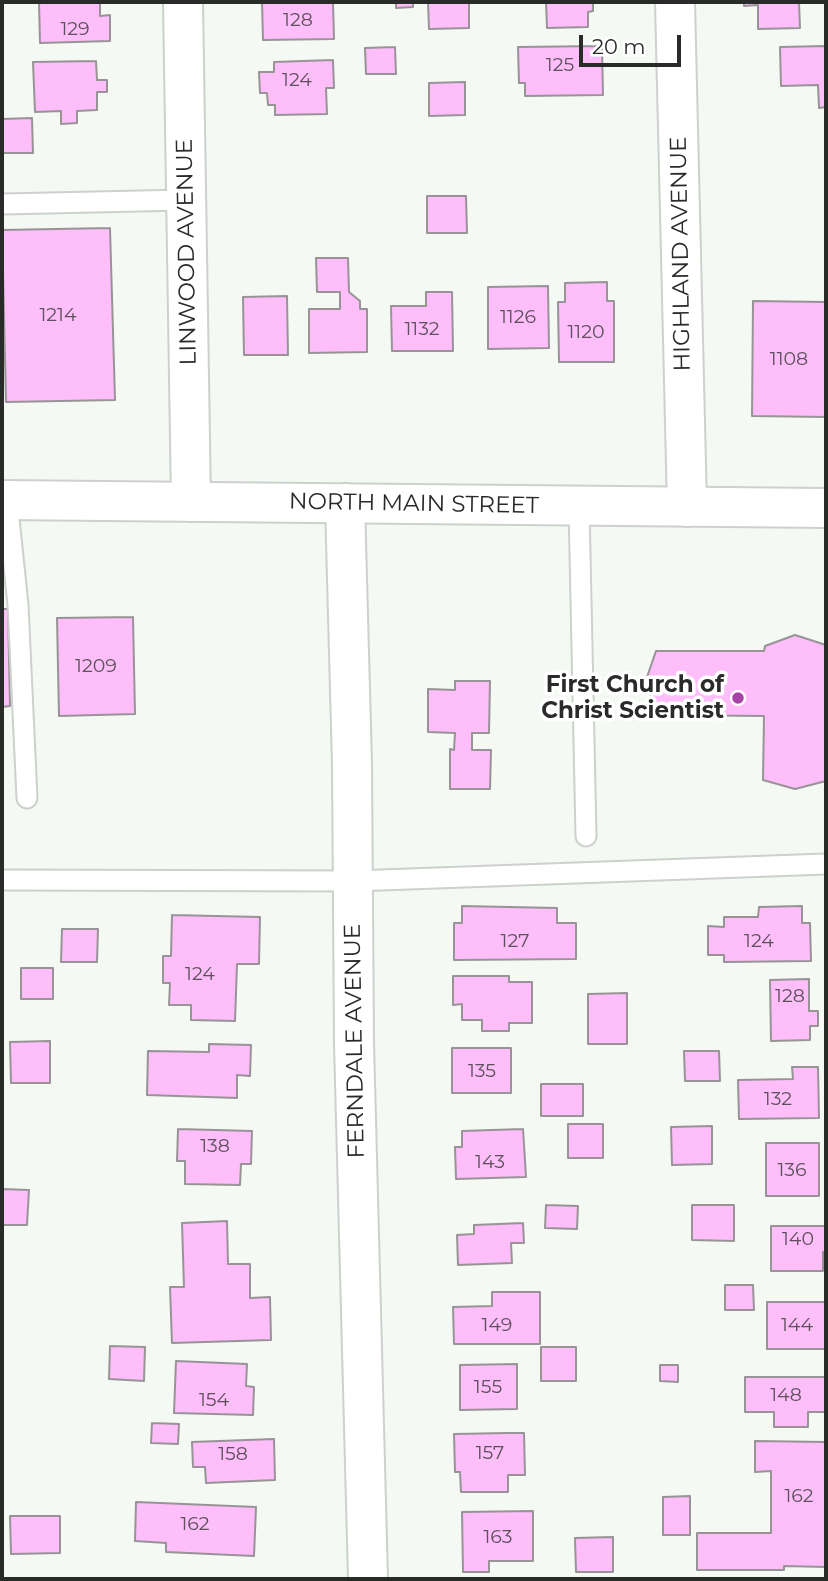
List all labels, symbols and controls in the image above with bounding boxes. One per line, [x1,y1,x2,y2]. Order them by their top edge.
house number: 128 [283,9,313,31]
house number: 129 [60,18,90,40]
scale bar [583,21,684,65]
text: 20 m [592,34,646,59]
house number: 125 [546,54,574,76]
house number: 124 [282,69,312,91]
street label: HIGHLAND AVENUE [665,136,697,372]
street label: LINWOOD AVENUE [171,138,203,366]
house number: 1214 [39,304,77,326]
house number: 1126 [500,306,536,328]
house number: 1132 [404,318,440,340]
house number: 1120 [567,321,605,343]
house number: 1108 [770,348,808,370]
street label: NORTH MAIN STREET [289,488,539,520]
house number: 1209 [75,655,117,677]
place label: First Church of Christ Scientist [541,671,724,725]
marker: First Church of Christ Scientist [730,690,746,706]
street label: FERNDALE AVENUE [339,924,371,1158]
house number: 127 [501,930,529,952]
house number: 124 [744,930,774,952]
house number: 124 [185,963,215,985]
house number: 128 [775,985,805,1007]
house number: 135 [468,1060,496,1082]
house number: 132 [764,1088,792,1110]
house number: 138 [200,1135,230,1157]
house number: 143 [475,1151,505,1173]
house number: 136 [777,1159,807,1181]
house number: 140 [782,1228,814,1250]
house number: 149 [482,1314,512,1336]
house number: 144 [781,1314,813,1336]
house number: 155 [474,1376,502,1398]
house number: 148 [770,1384,802,1406]
house number: 154 [199,1389,229,1411]
house number: 157 [476,1442,504,1464]
house number: 158 [218,1443,248,1465]
house number: 162 [784,1485,814,1507]
house number: 162 [180,1513,210,1535]
house number: 163 [483,1526,513,1548]

